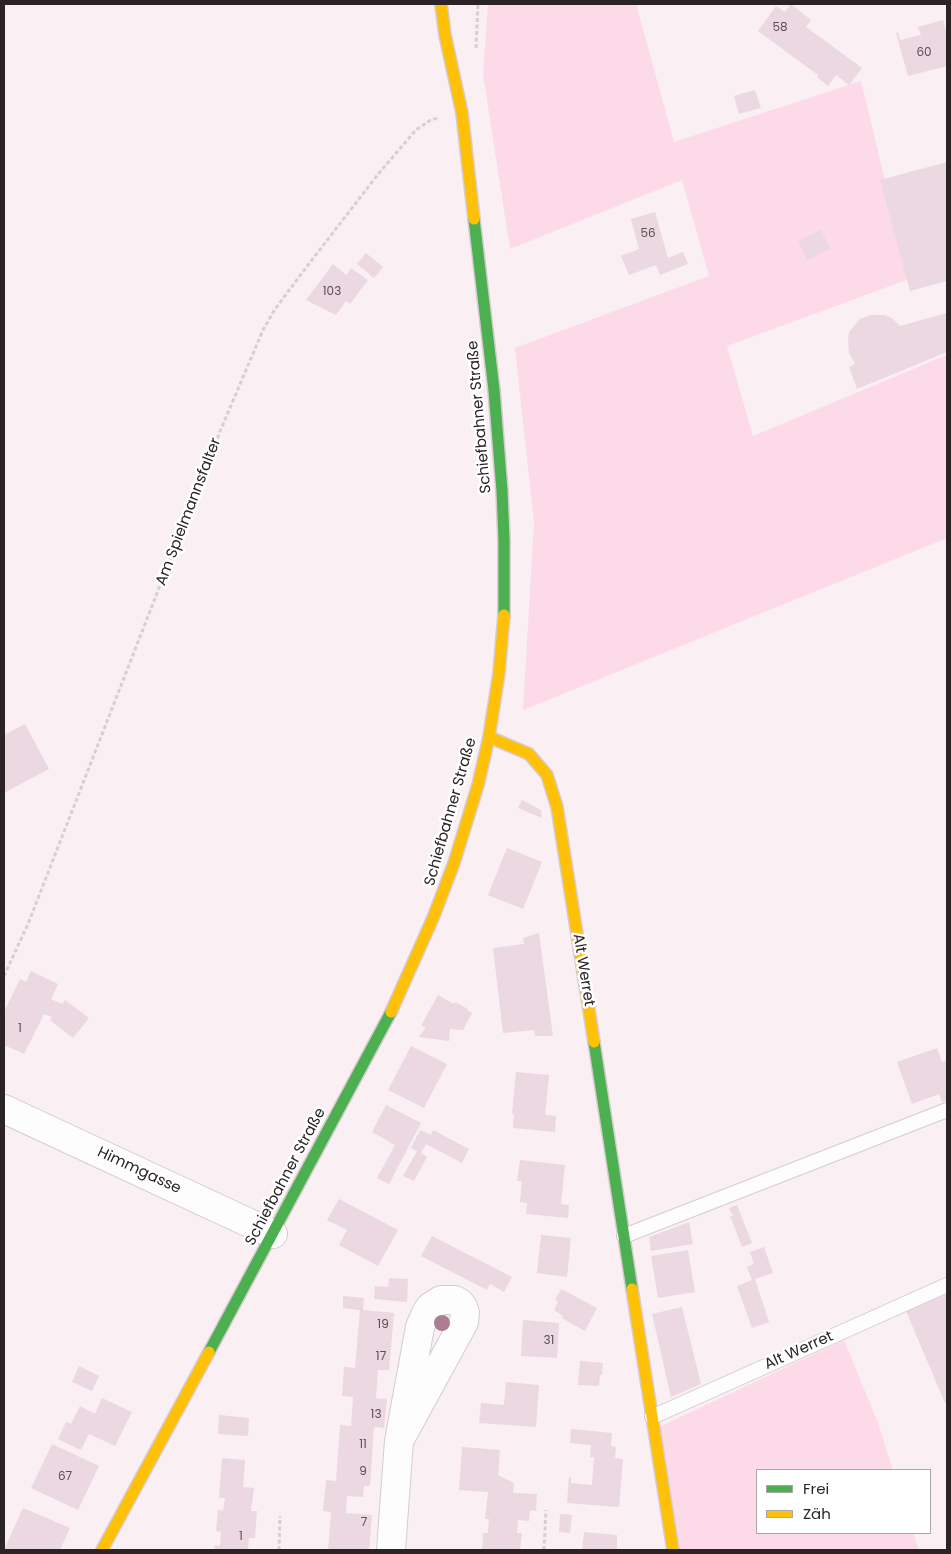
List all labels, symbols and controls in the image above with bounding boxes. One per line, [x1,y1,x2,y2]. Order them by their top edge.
house number: 58 [772,21,788,35]
house number: 60 [916,46,932,60]
house number: 56 [640,227,656,241]
house number: 103 [323,285,341,299]
street label: Schiefbahner Straße [464,340,496,494]
street label: Am Spielmannsfalter [152,436,226,588]
street label: Schiefbahner Straße [421,736,481,888]
street label: Alt Werret [568,932,598,1008]
house number: 1 [18,1022,22,1036]
street label: Schiefbahner Straße [242,1105,330,1249]
street label: Himmgasse [94,1144,184,1198]
house number: 19 [377,1318,389,1332]
street label: Alt Werret [762,1328,836,1374]
house number: 31 [544,1334,554,1348]
house number: 17 [376,1350,386,1364]
house number: 13 [371,1408,381,1422]
house number: 11 [359,1438,367,1452]
house number: 9 [359,1465,367,1479]
legend [756,1469,931,1534]
house number: 67 [58,1470,72,1484]
text: Frei [803,1478,829,1499]
text: Zäh [803,1503,831,1524]
house number: 7 [361,1516,367,1530]
house number: 1 [239,1530,243,1544]

